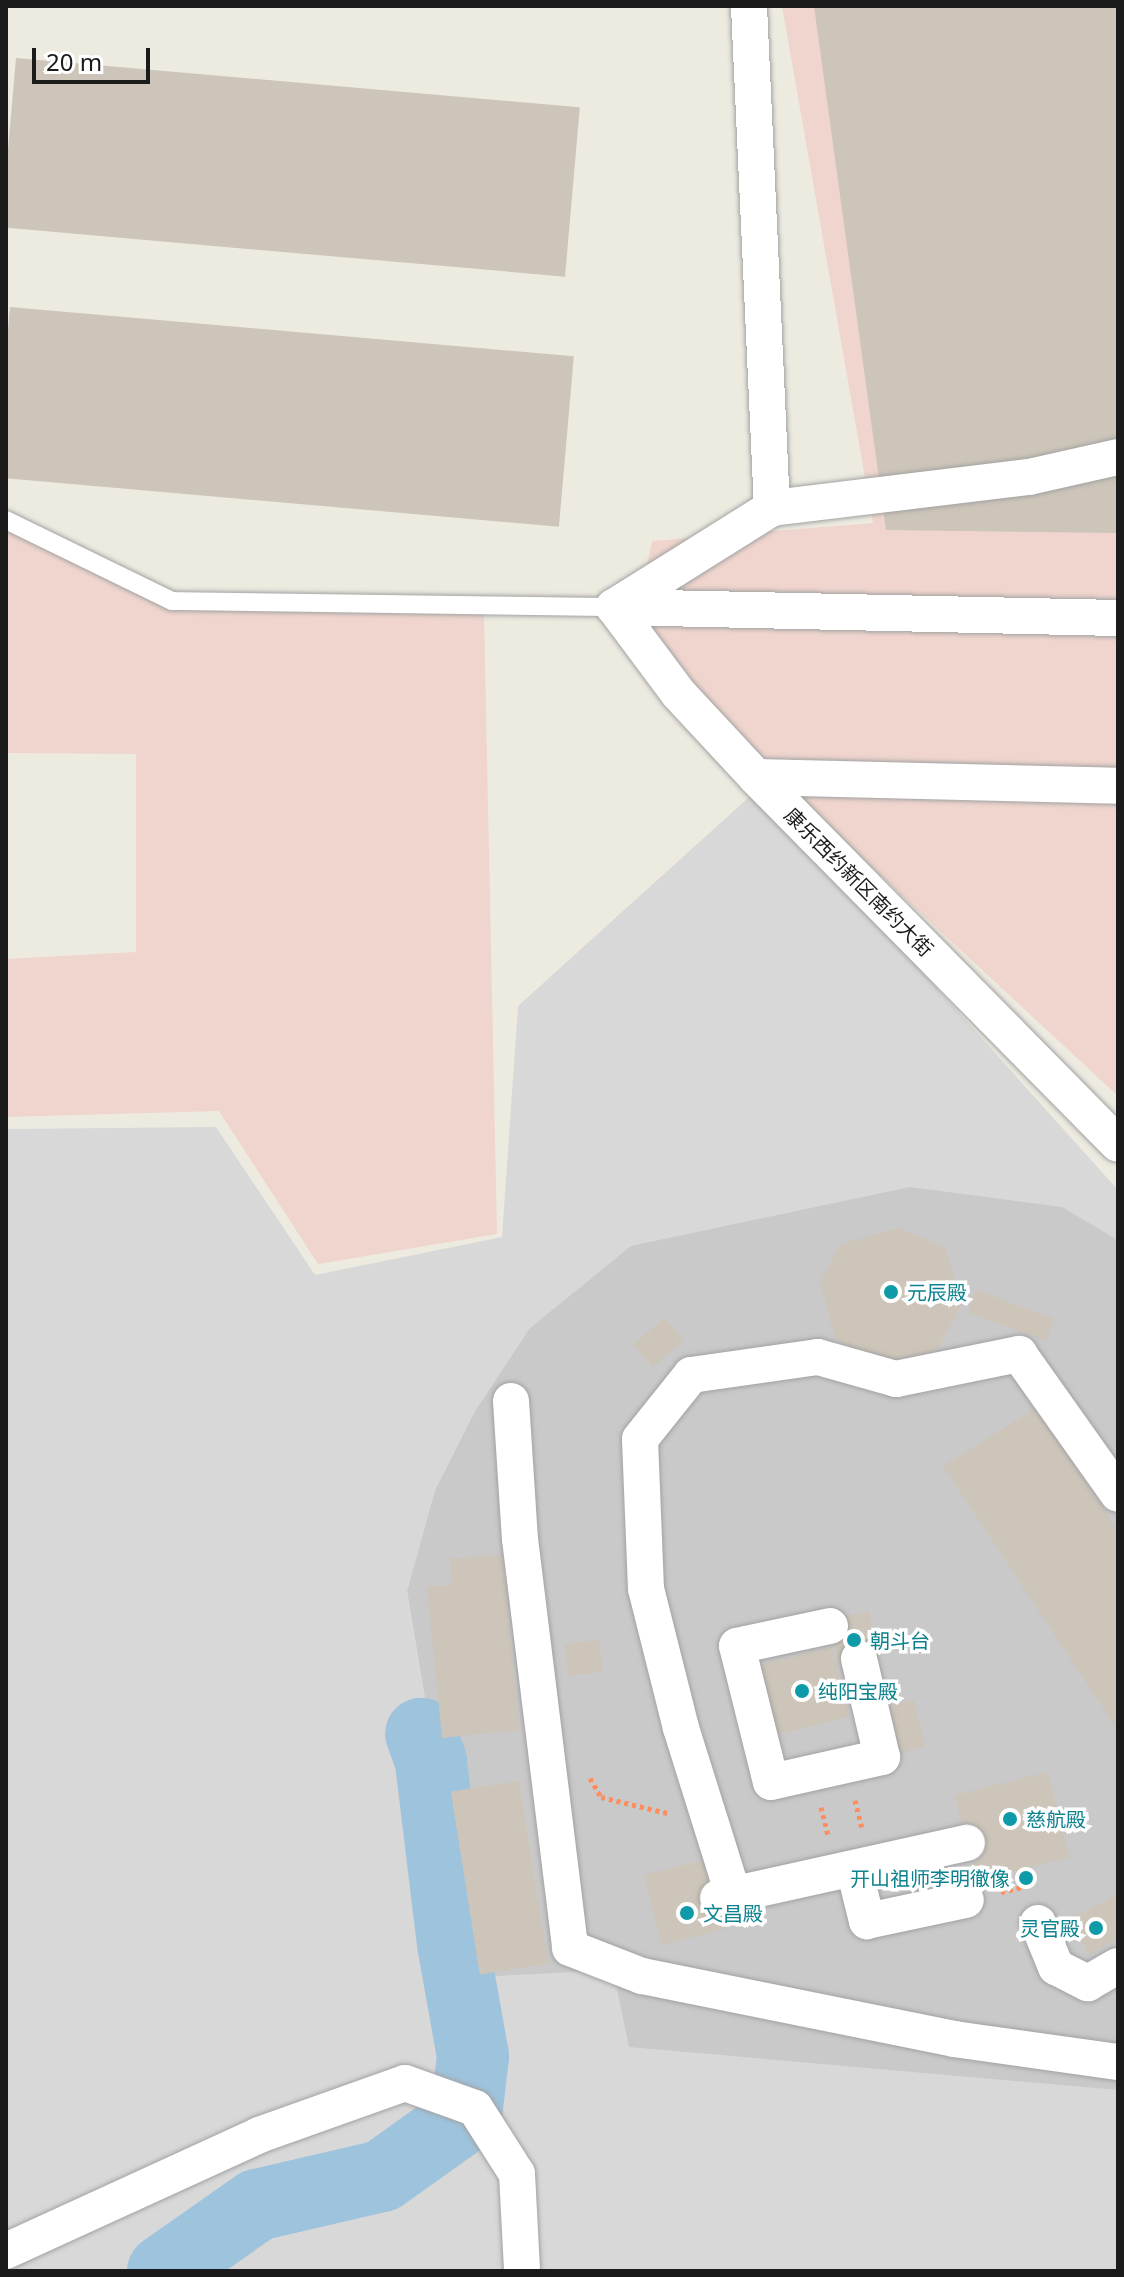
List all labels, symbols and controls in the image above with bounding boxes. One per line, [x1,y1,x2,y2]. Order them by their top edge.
scale bar [36,32,154,82]
text: 20 m [46,45,102,78]
street label: 康乐西约新区南约大街 [780,803,938,961]
place label: 元辰殿 [907,1280,967,1304]
marker: 元辰殿 [882,1283,900,1301]
place label: 朝斗台 [870,1628,930,1652]
marker: 朝斗台 [845,1631,863,1649]
place label: 纯阳宝殿 [818,1679,898,1703]
marker: 纯阳宝殿 [793,1682,811,1700]
place label: 慈航殿 [1026,1807,1086,1831]
marker: 慈航殿 [1001,1810,1019,1828]
place label: 开山祖师李明徹像 [850,1866,1010,1890]
marker: 开山祖师李明徹像 [1017,1869,1035,1887]
place label: 文昌殿 [703,1901,763,1925]
marker: 文昌殿 [678,1904,696,1922]
place label: 灵官殿 [1020,1916,1080,1940]
marker: 灵官殿 [1087,1919,1105,1937]

